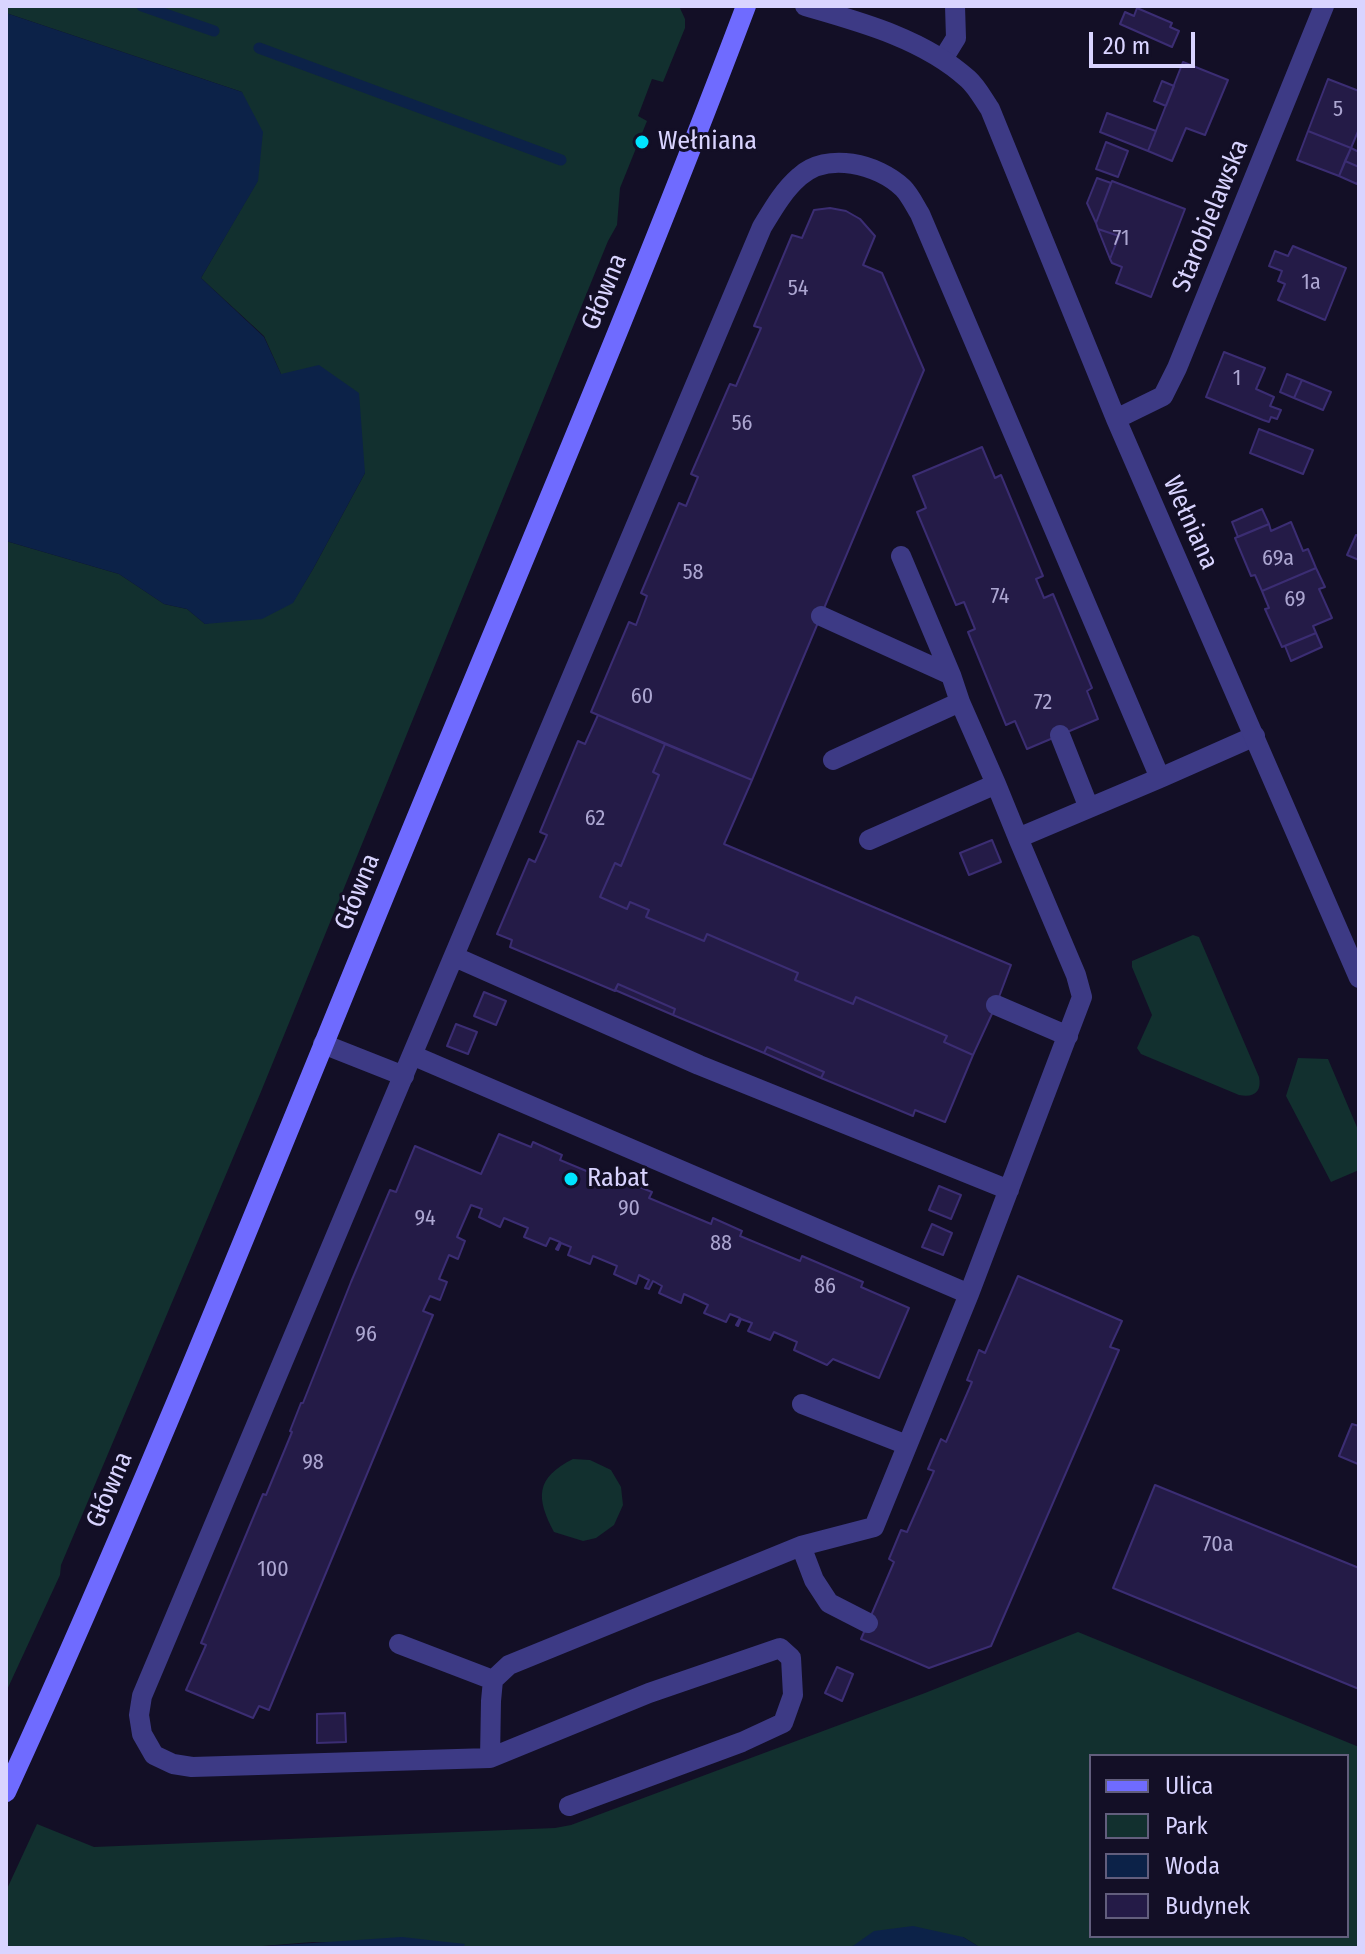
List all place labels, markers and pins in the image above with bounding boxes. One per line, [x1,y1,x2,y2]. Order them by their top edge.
place label: Wełniana [658,126,757,158]
marker: Wełniana [633,133,651,151]
place label: Rabat [587,1163,648,1195]
marker: Rabat [562,1170,580,1188]

